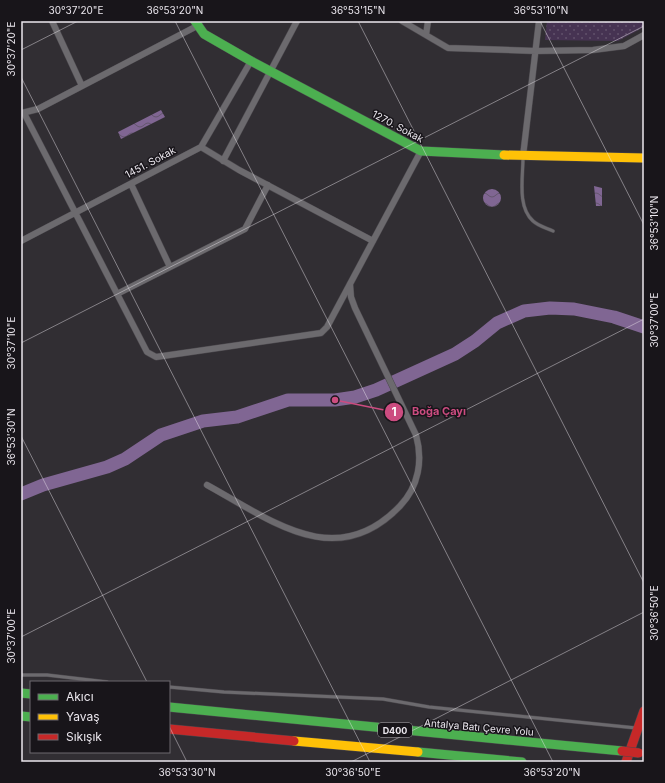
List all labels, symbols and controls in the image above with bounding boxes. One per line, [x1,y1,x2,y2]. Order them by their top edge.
text: 30°37'20"E [49,4,103,16]
text: 36°53'20"N [147,4,203,16]
text: 36°53'15"N [331,4,385,16]
text: 36°53'10"N [514,4,568,16]
text: 30°37'20"E [5,22,17,76]
street label: 1270. Sokak [370,107,426,145]
street label: 1451. Sokak [123,143,178,180]
text: 36°53'10"N [648,196,660,250]
text: 30°37'00"E [648,292,660,348]
text: 30°37'10"E [5,317,17,369]
callout: Boğa Çayı [384,400,474,423]
text: 1 [391,404,397,419]
text: Boğa Çayı [412,404,466,418]
text: 36°53'30"N [5,409,17,465]
text: 30°36'50"E [648,585,660,641]
text: 30°37'00"E [5,608,17,664]
legend [30,681,170,753]
text: Akıcı [66,689,94,704]
text: Yavaş [66,709,100,724]
street label: Antalya Batı Çevre Yolu [424,716,534,738]
road number: D400 [378,723,412,737]
text: Sıkışık [66,729,102,744]
text: 36°53'30"N [159,766,215,778]
text: 30°36'50"E [325,766,381,778]
text: 36°53'20"N [524,766,580,778]

